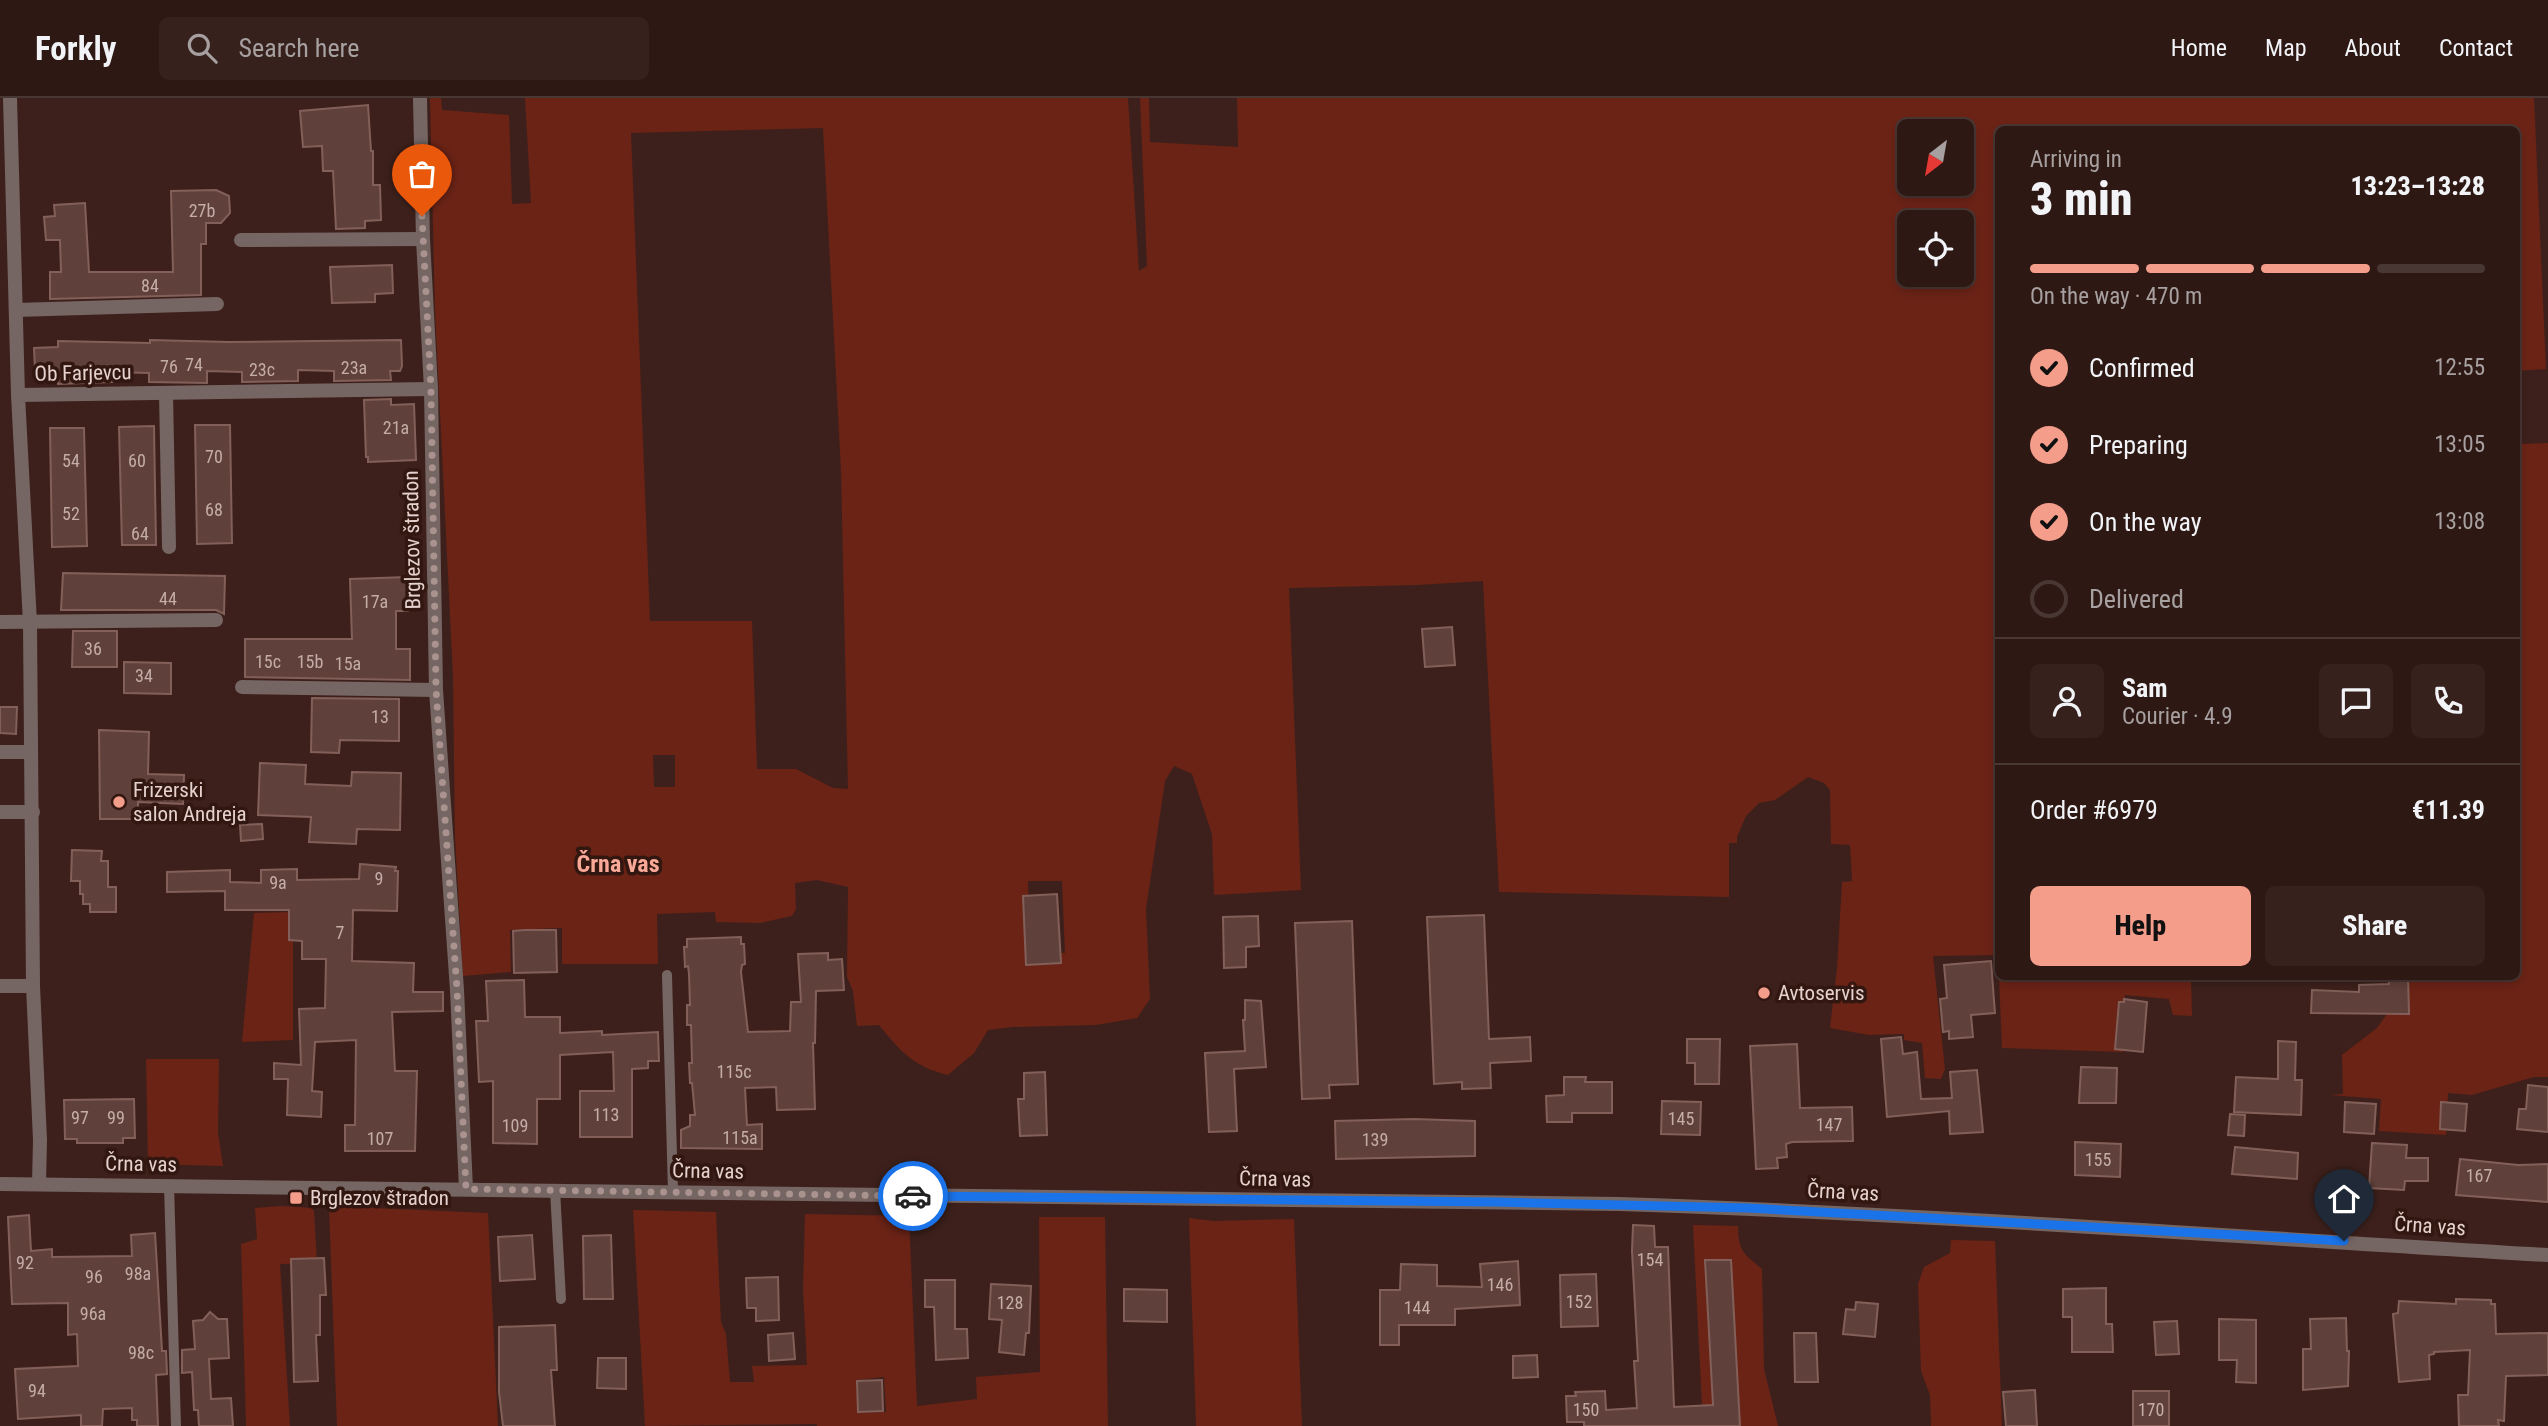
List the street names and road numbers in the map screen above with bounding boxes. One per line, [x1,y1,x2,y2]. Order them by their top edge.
street label: Ob Farjevcu [34,360,132,386]
street label: Brglezov štradon [399,470,425,610]
street label: Črna vas [105,1151,177,1177]
street label: Črna vas [672,1158,744,1184]
street label: Črna vas [1239,1166,1311,1192]
street label: Črna vas [1807,1178,1879,1206]
street label: Črna vas [2393,1212,2467,1240]

